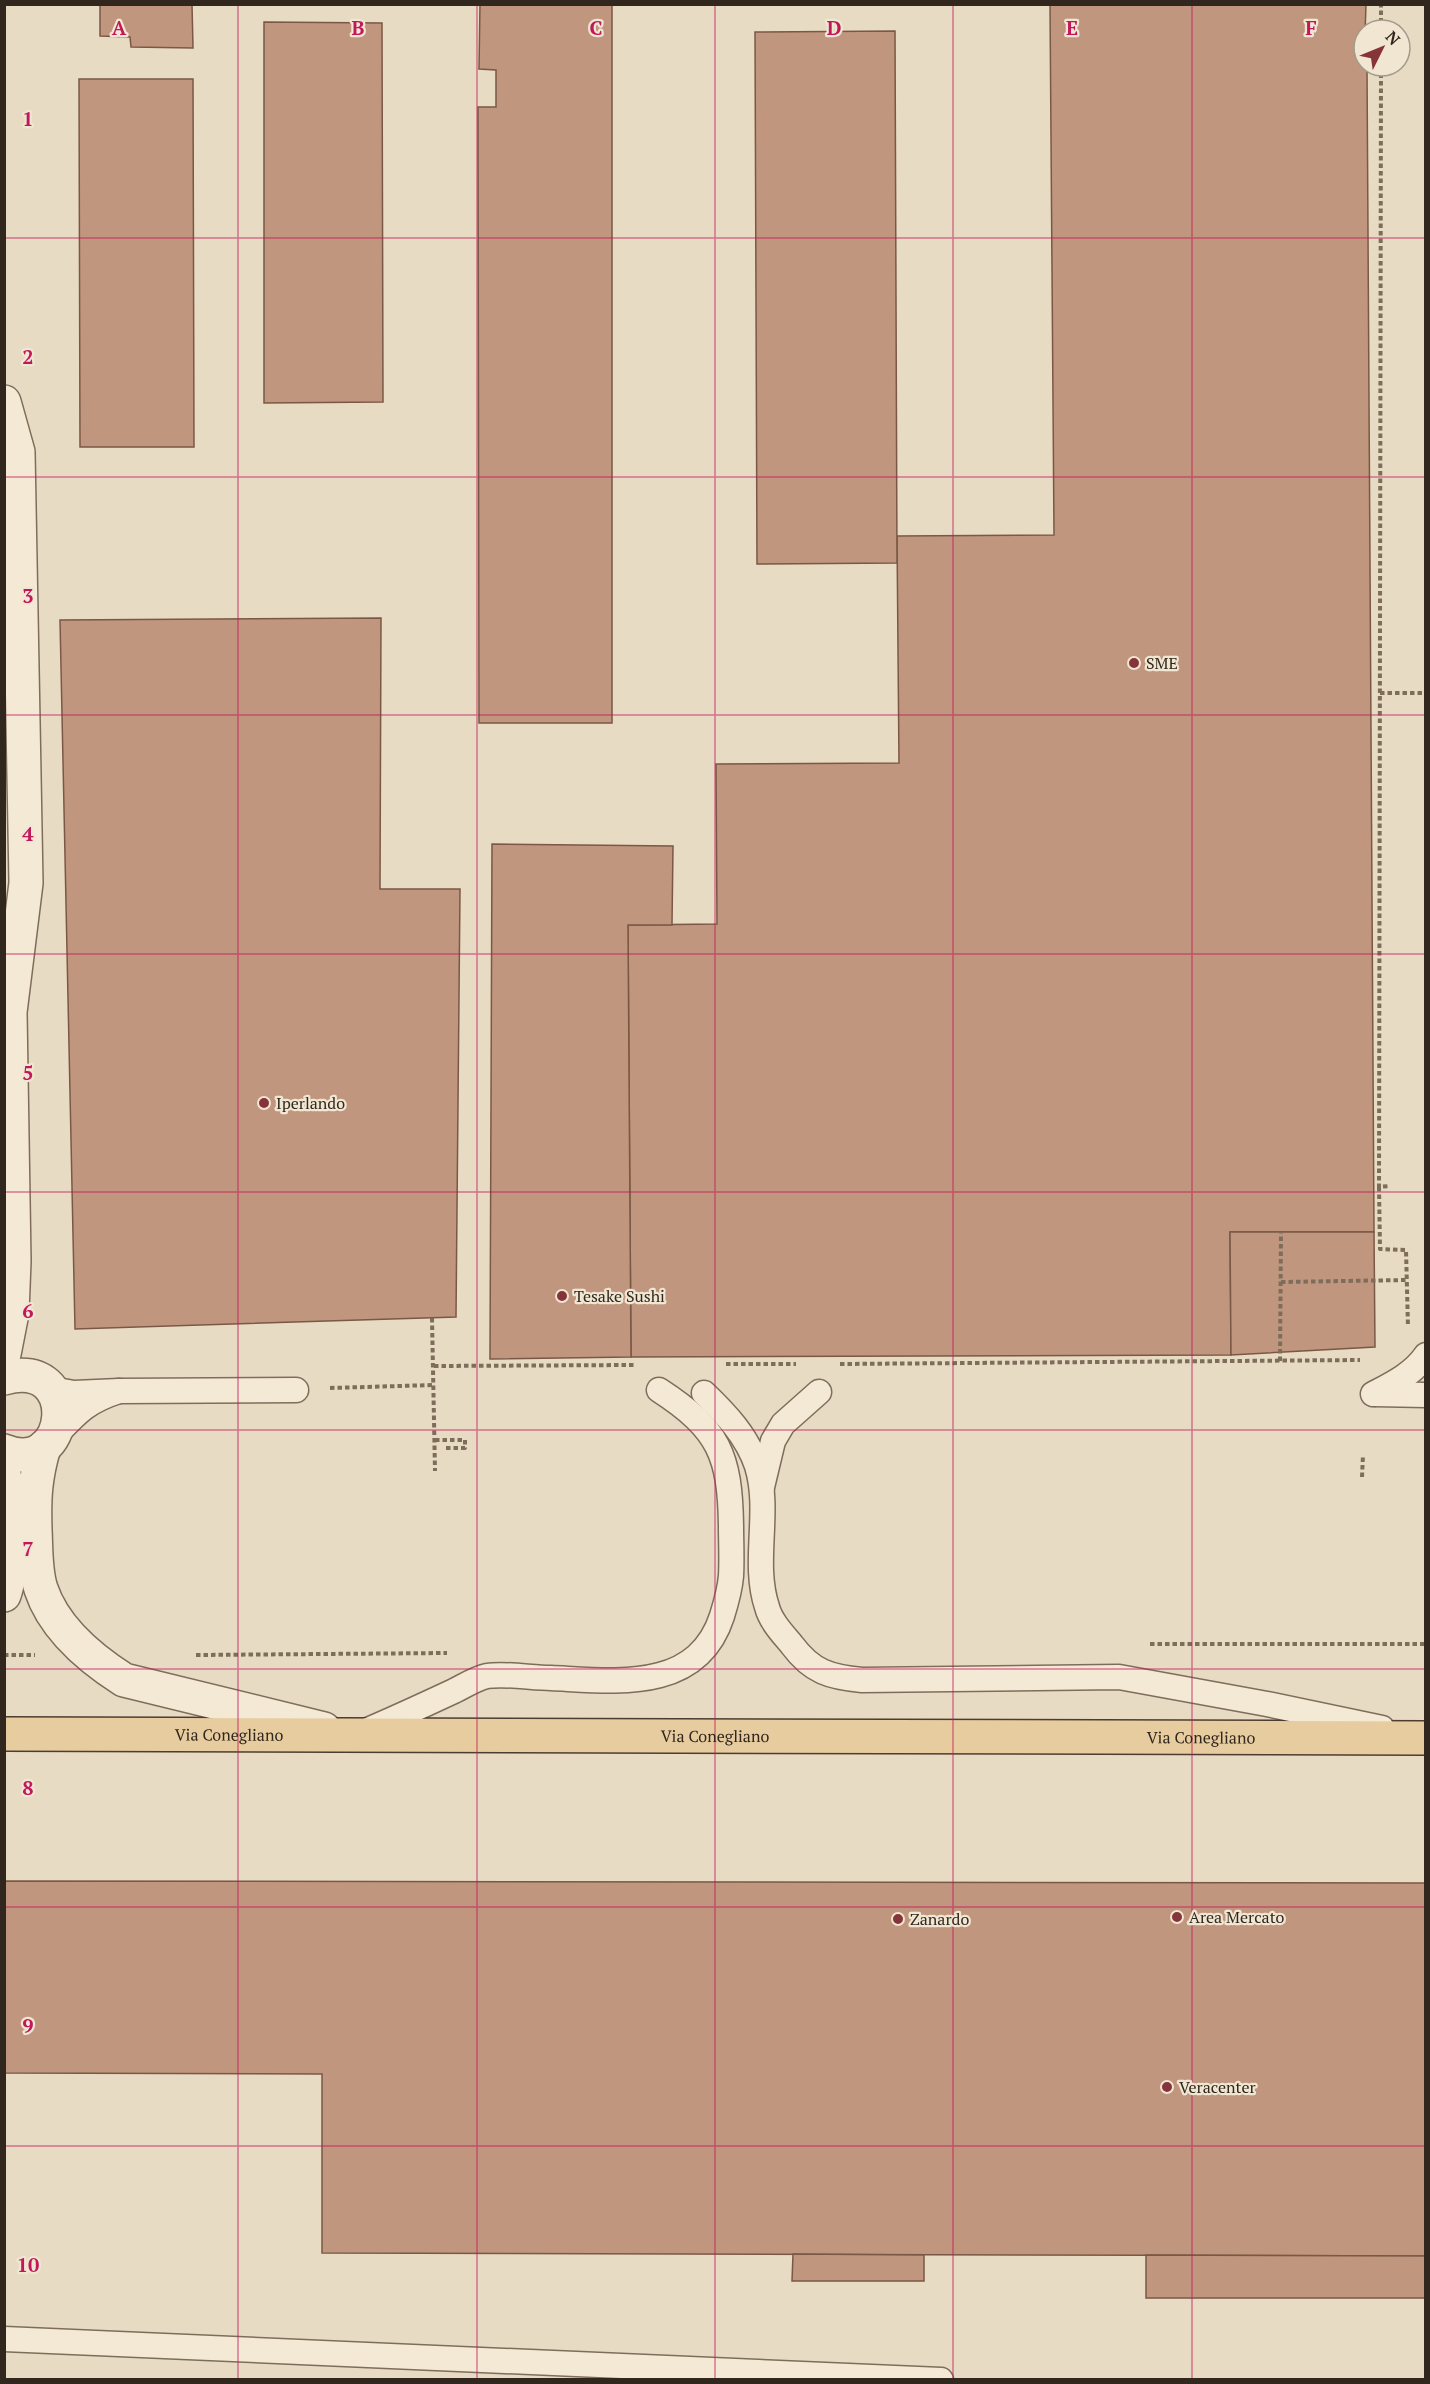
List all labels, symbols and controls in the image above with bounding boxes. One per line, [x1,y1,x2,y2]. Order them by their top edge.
text: A [112,14,127,41]
text: B [352,14,365,41]
text: C [589,14,603,41]
text: D [827,14,841,41]
text: E [1066,14,1078,41]
text: F [1305,14,1317,41]
north arrow [1352,18,1412,78]
text: N [1381,26,1405,50]
text: 1 [22,105,34,132]
text: 2 [22,343,34,370]
text: 3 [22,582,34,609]
place label: SME [1146,652,1178,674]
marker: SME [1127,656,1141,670]
text: 4 [22,820,34,847]
text: 5 [22,1059,34,1086]
place label: Iperlando [276,1092,345,1114]
marker: Iperlando [257,1096,271,1110]
place label: Tesake Sushi [574,1285,665,1307]
marker: Tesake Sushi [555,1289,569,1303]
text: 6 [22,1297,34,1324]
text: 7 [22,1535,34,1562]
street label: Via Conegliano [175,1723,284,1746]
street label: Via Conegliano [661,1725,770,1747]
street label: Via Conegliano [1147,1726,1256,1749]
text: 8 [22,1774,34,1801]
place label: Area Mercato [1189,1906,1285,1928]
place label: Zanardo [910,1908,969,1930]
marker: Area Mercato [1170,1910,1184,1924]
marker: Zanardo [891,1912,905,1926]
text: 9 [22,2012,34,2039]
place label: Veracenter [1179,2076,1256,2098]
marker: Veracenter [1160,2080,1174,2094]
text: 10 [17,2251,39,2278]

